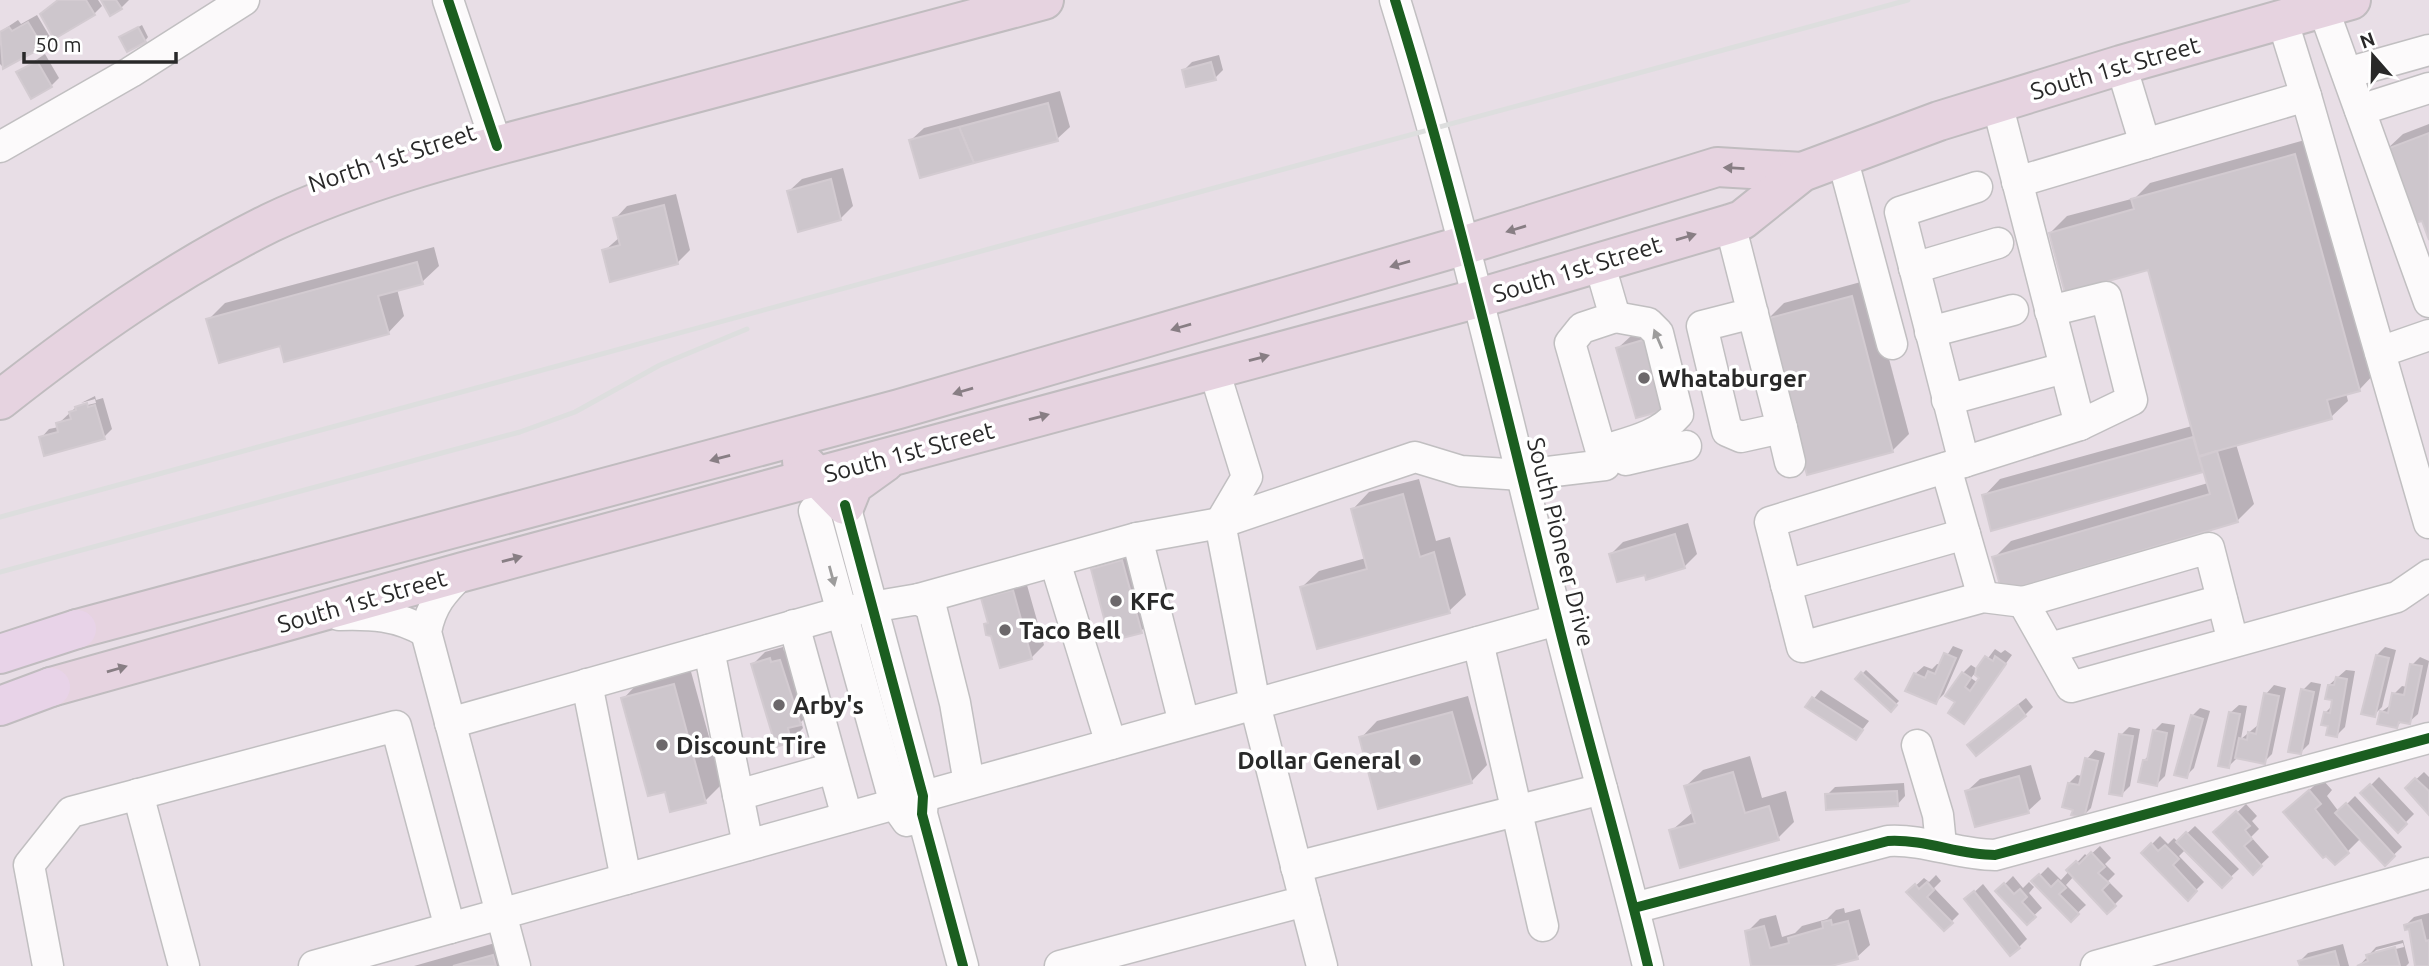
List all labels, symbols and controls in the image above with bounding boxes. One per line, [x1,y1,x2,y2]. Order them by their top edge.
scale bar [24,21,177,65]
north arrow [2338,21,2408,91]
text: N [2357,27,2378,53]
street label: South 1st Street [2027,31,2203,105]
text: 50 m [35,32,82,56]
street label: North 1st Street [305,118,480,198]
one-way arrow [1723,162,1745,173]
one-way arrow [1505,225,1526,235]
street label: South 1st Street [1489,230,1665,307]
one-way arrow [1675,231,1696,241]
one-way arrow [1389,260,1410,270]
one-way arrow [1170,323,1191,333]
one-way arrow [1652,328,1663,349]
one-way arrow [1248,352,1270,363]
place label: Whataburger [1658,365,1807,392]
marker: Whataburger [1636,370,1652,386]
one-way arrow [952,386,973,396]
one-way arrow [1028,411,1050,422]
street label: South 1st Street [821,416,997,488]
street label: South Pioneer Drive [1522,435,1600,649]
one-way arrow [708,453,730,464]
one-way arrow [501,553,523,564]
street label: South 1st Street [274,564,450,638]
one-way arrow [828,566,838,587]
place label: KFC [1130,588,1175,615]
marker: KFC [1108,593,1124,609]
place label: Taco Bell [1019,617,1121,644]
marker: Taco Bell [997,622,1013,638]
one-way arrow [107,663,128,673]
place label: Arby's [793,692,864,719]
marker: Arby's [771,697,787,713]
place label: Discount Tire [676,732,827,759]
marker: Discount Tire [654,737,670,753]
place label: Dollar General [1237,747,1401,774]
marker: Dollar General [1407,752,1423,768]

